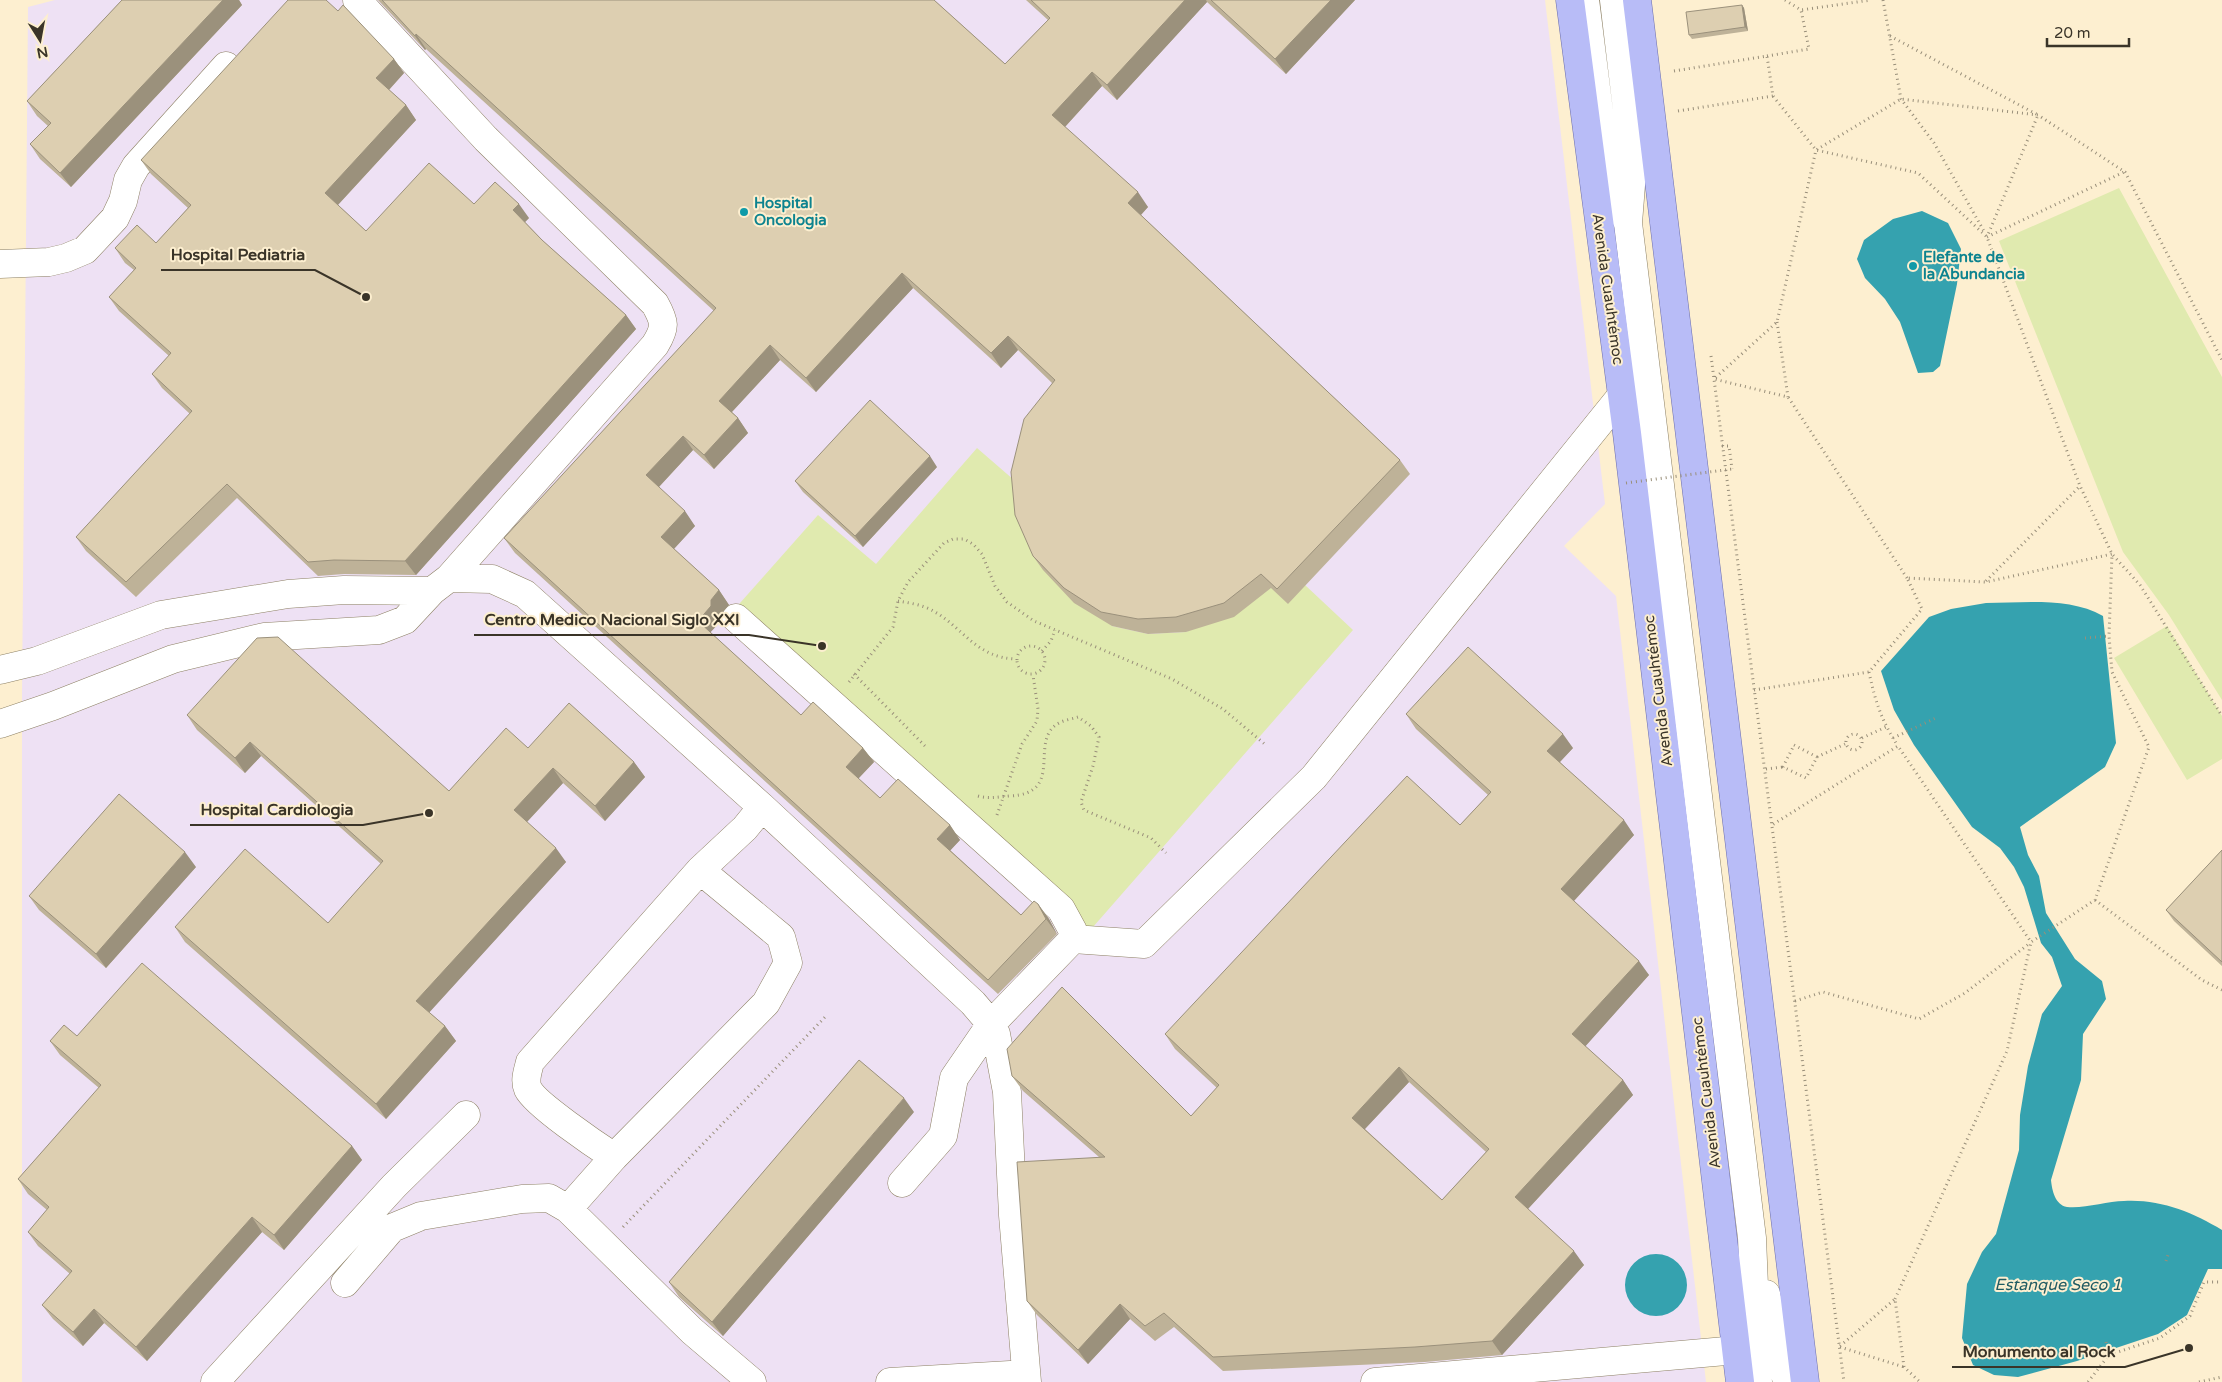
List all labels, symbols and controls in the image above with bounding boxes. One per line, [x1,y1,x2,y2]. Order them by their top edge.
north arrow [15,15,65,65]
scale bar [2047,15,2130,47]
text: 20 m [2054,24,2091,42]
text: N [35,43,50,62]
place label: Hospital Oncologia [754,194,827,230]
marker: Hospital Oncologia [738,206,750,218]
street label: Avenida Cuauhtémoc [1588,212,1628,366]
callout: Hospital Pediatria [161,239,315,270]
text: Hospital Pediatria [171,245,305,265]
place label: Elefante de la Abundancia [1923,248,2025,283]
marker: Elefante de la Abundancia [1907,260,1919,272]
callout: Centro Medico Nacional Siglo XXI [474,604,749,635]
text: Centro Medico Nacional Siglo XXI [484,610,740,630]
street label: Avenida Cuauhtémoc [1640,614,1676,768]
callout: Hospital Cardiologia [190,794,363,825]
text: Hospital Cardiologia [200,800,354,820]
street label: Avenida Cuauhtémoc [1688,1016,1724,1170]
water label: Estanque Seco 1 [1995,1275,2121,1295]
callout: Monumento al Rock [1952,1336,2125,1367]
text: Monumento al Rock [1962,1342,2116,1362]

